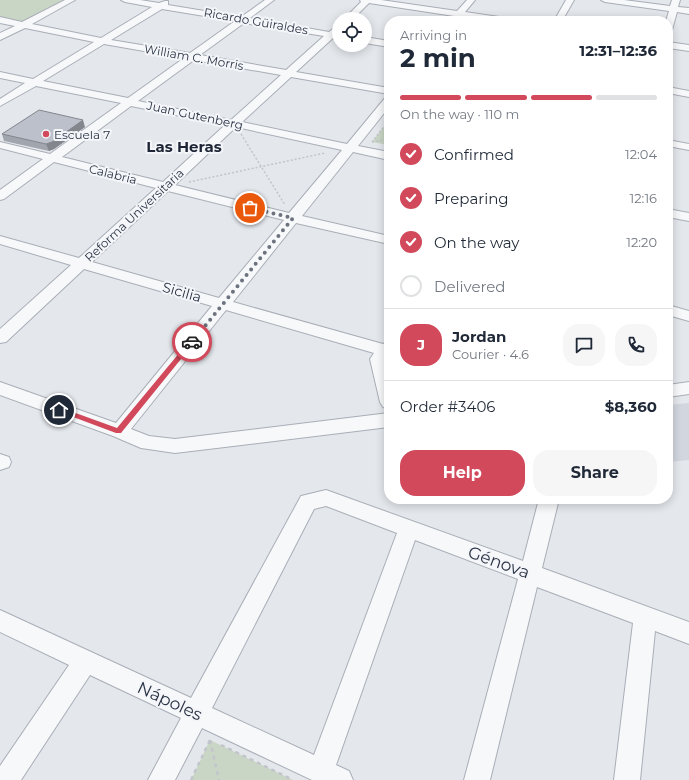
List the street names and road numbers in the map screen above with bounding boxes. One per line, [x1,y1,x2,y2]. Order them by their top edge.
street label: Ricardo Güiraldes [203,4,309,38]
street label: William C. Morris [143,41,245,73]
street label: Juan Gutenberg [145,97,245,133]
street label: Calabria [87,161,139,187]
street label: Reforma Universitaria [81,165,187,265]
street label: Sicilia [160,278,204,306]
street label: Génova [465,542,533,582]
street label: Nápoles [134,677,206,725]

